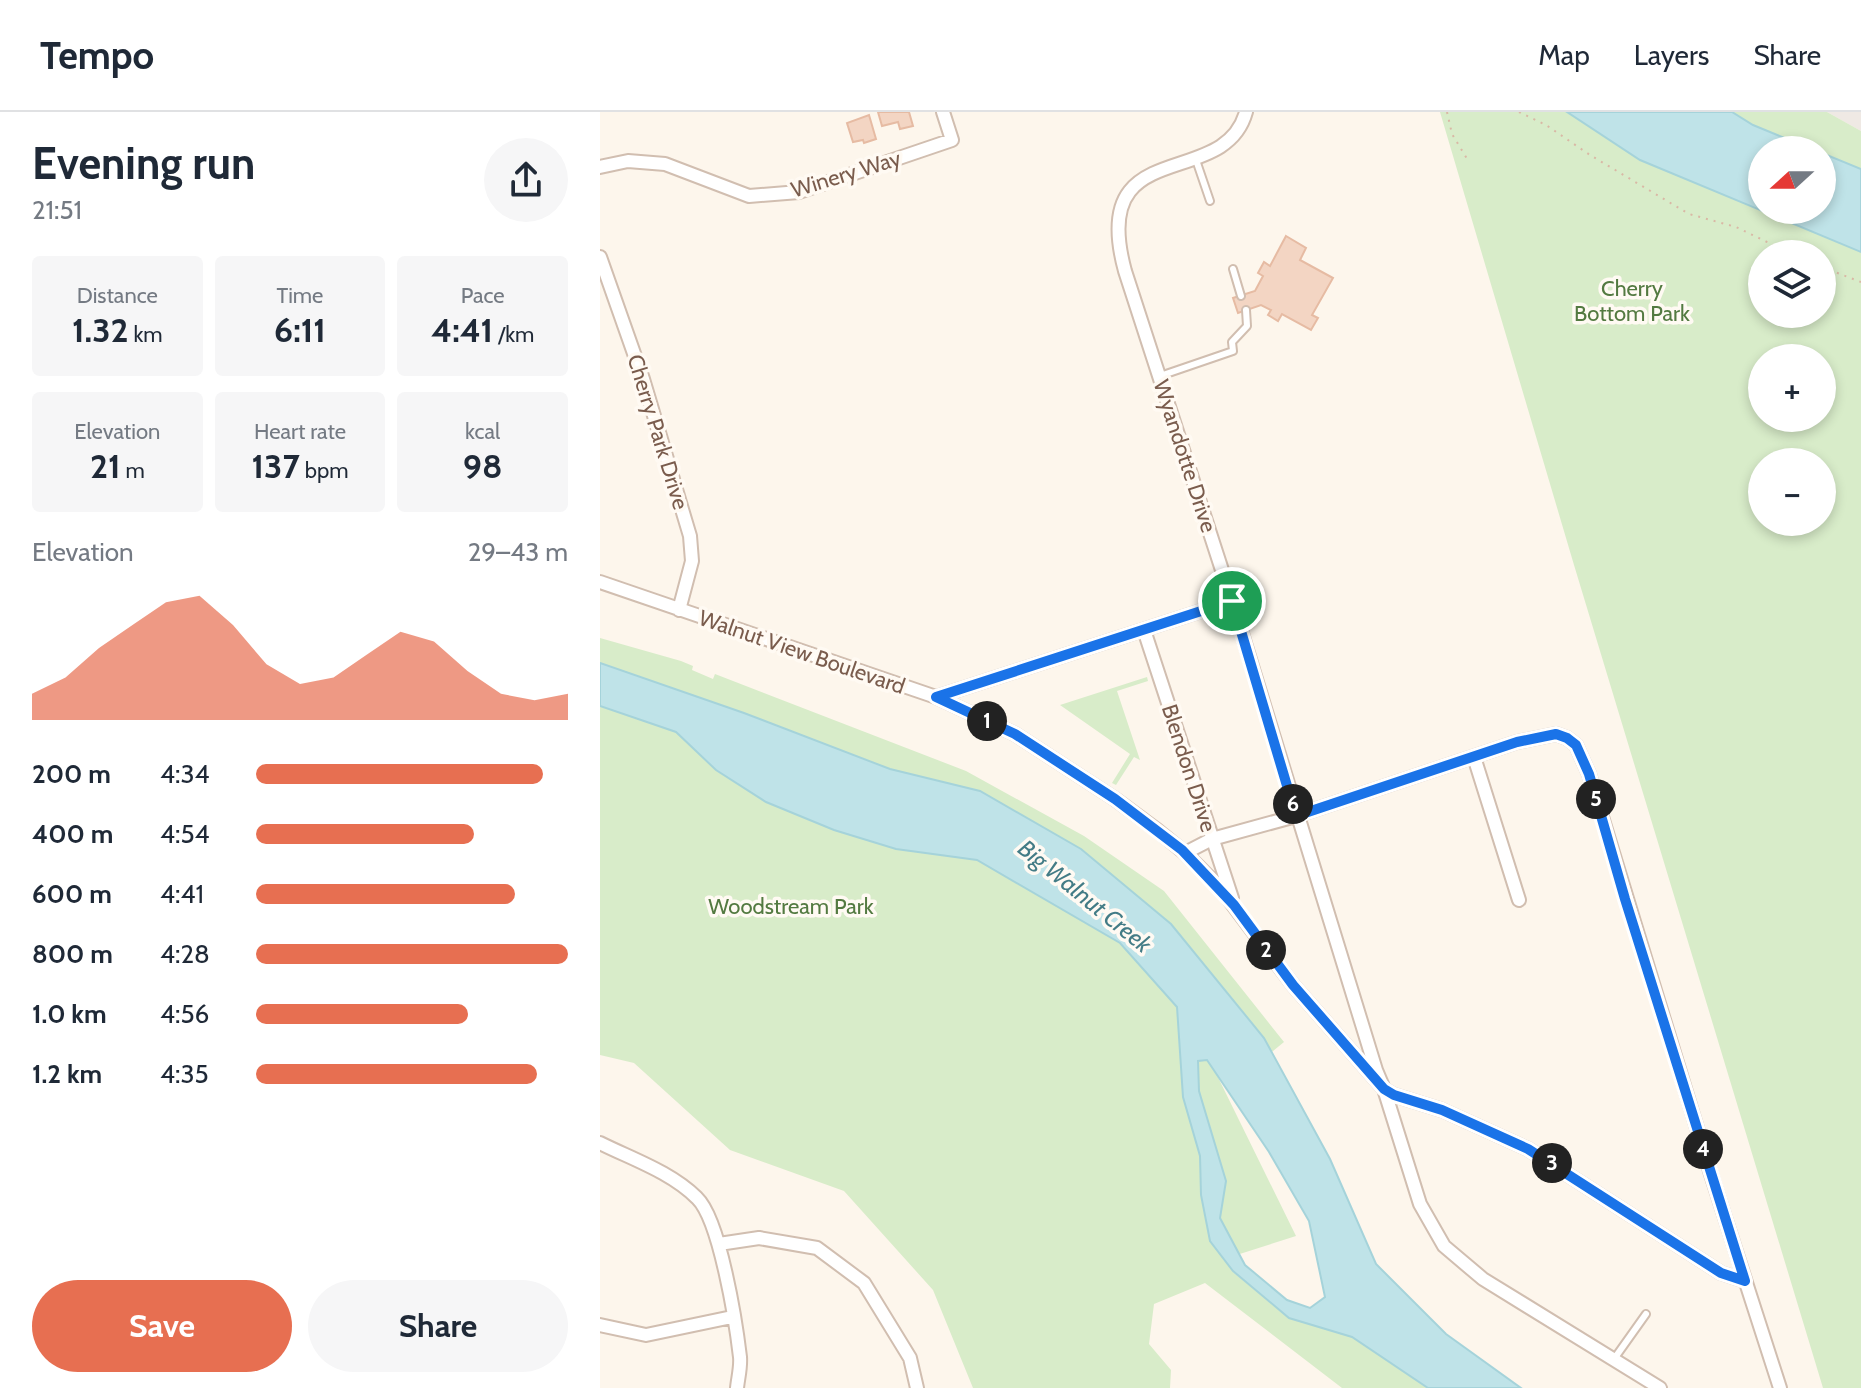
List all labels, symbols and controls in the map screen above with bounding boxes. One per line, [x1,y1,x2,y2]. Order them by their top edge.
text: Tempo [40,32,154,79]
text: Map [1538,38,1590,72]
text: Layers [1634,38,1709,72]
text: Share [1753,38,1821,72]
north arrow [1748,136,1836,224]
map controls [1748,136,1836,536]
text: Evening run [32,137,255,190]
button: share [484,138,568,222]
street label: Winery Way [788,145,904,203]
text: 21:51 [32,194,82,226]
button: layers [1748,240,1836,328]
park label: Cherry Bottom Park [1574,275,1690,327]
text: Distance [77,282,158,309]
text: Time [277,282,323,309]
text: Pace [461,282,505,309]
text: 1.32 [72,309,128,351]
text: 6:11 [274,309,326,351]
text: 4:41 [431,309,493,351]
text: km [128,321,163,348]
text: /km [493,321,534,348]
button: + [1748,344,1836,432]
street label: Cherry Park Drive [622,351,694,513]
street label: Wyandotte Drive [1148,376,1222,536]
text: Elevation [74,418,160,445]
text: Heart rate [254,418,346,445]
text: kcal [465,418,500,445]
text: 21 [90,445,120,487]
text: 137 [252,445,300,487]
text: 98 [463,445,502,487]
button: − [1748,448,1836,536]
text: m [120,457,145,484]
text: bpm [300,457,348,484]
text: Elevation [32,536,134,568]
text: 29–43 m [468,536,568,568]
pin [1198,567,1266,635]
icon: arrive [1210,579,1254,623]
street label: Walnut View Boulevard [695,604,909,700]
pin: 1 [967,701,1007,741]
street label: Blendon Drive [1156,701,1222,835]
text: 1 [983,707,991,734]
text: 200 m [32,758,111,790]
text: 4:34 [160,758,210,790]
pin: 5 [1576,779,1616,819]
pin: 6 [1273,784,1313,824]
text: 5 [1590,785,1602,812]
text: 6 [1287,790,1299,817]
text: 400 m [32,818,113,850]
text: 4:54 [160,818,210,850]
water label: Big Walnut Creek [1013,833,1158,959]
text: 600 m [32,878,112,910]
text: 4:41 [160,878,204,910]
park label: Woodstream Park [708,893,874,920]
pin: 2 [1246,930,1286,970]
text: 2 [1260,936,1272,963]
text: 800 m [32,938,113,970]
text: 4:28 [160,938,210,970]
text: 1.0 km [32,998,107,1030]
text: 4:56 [160,998,209,1030]
text: 1.2 km [32,1058,102,1090]
text: 4:35 [160,1058,209,1090]
pin: 4 [1683,1129,1723,1169]
text: 4 [1696,1135,1710,1162]
pin: 3 [1532,1143,1572,1183]
text: 3 [1546,1149,1558,1176]
button: Save [32,1280,292,1372]
button: Share [308,1280,568,1372]

